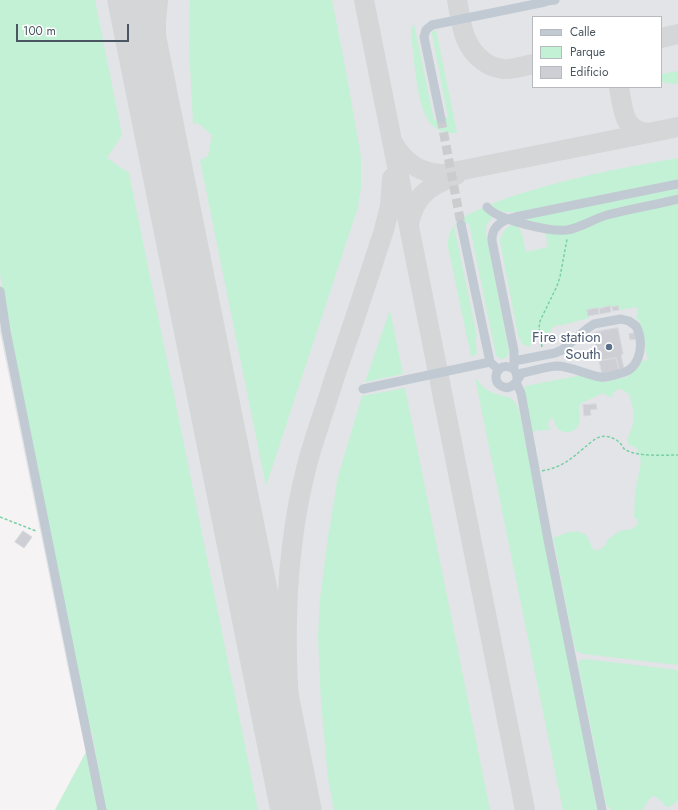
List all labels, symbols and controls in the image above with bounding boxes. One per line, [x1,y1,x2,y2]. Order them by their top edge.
scale bar [18,16,131,42]
legend [532,16,662,88]
text: 100 m [23,22,56,40]
text: Calle [570,23,596,41]
text: Parque [570,43,605,61]
text: Edificio [570,63,609,81]
place label: Fire station South [532,329,601,364]
marker: Fire station South [604,342,614,352]

